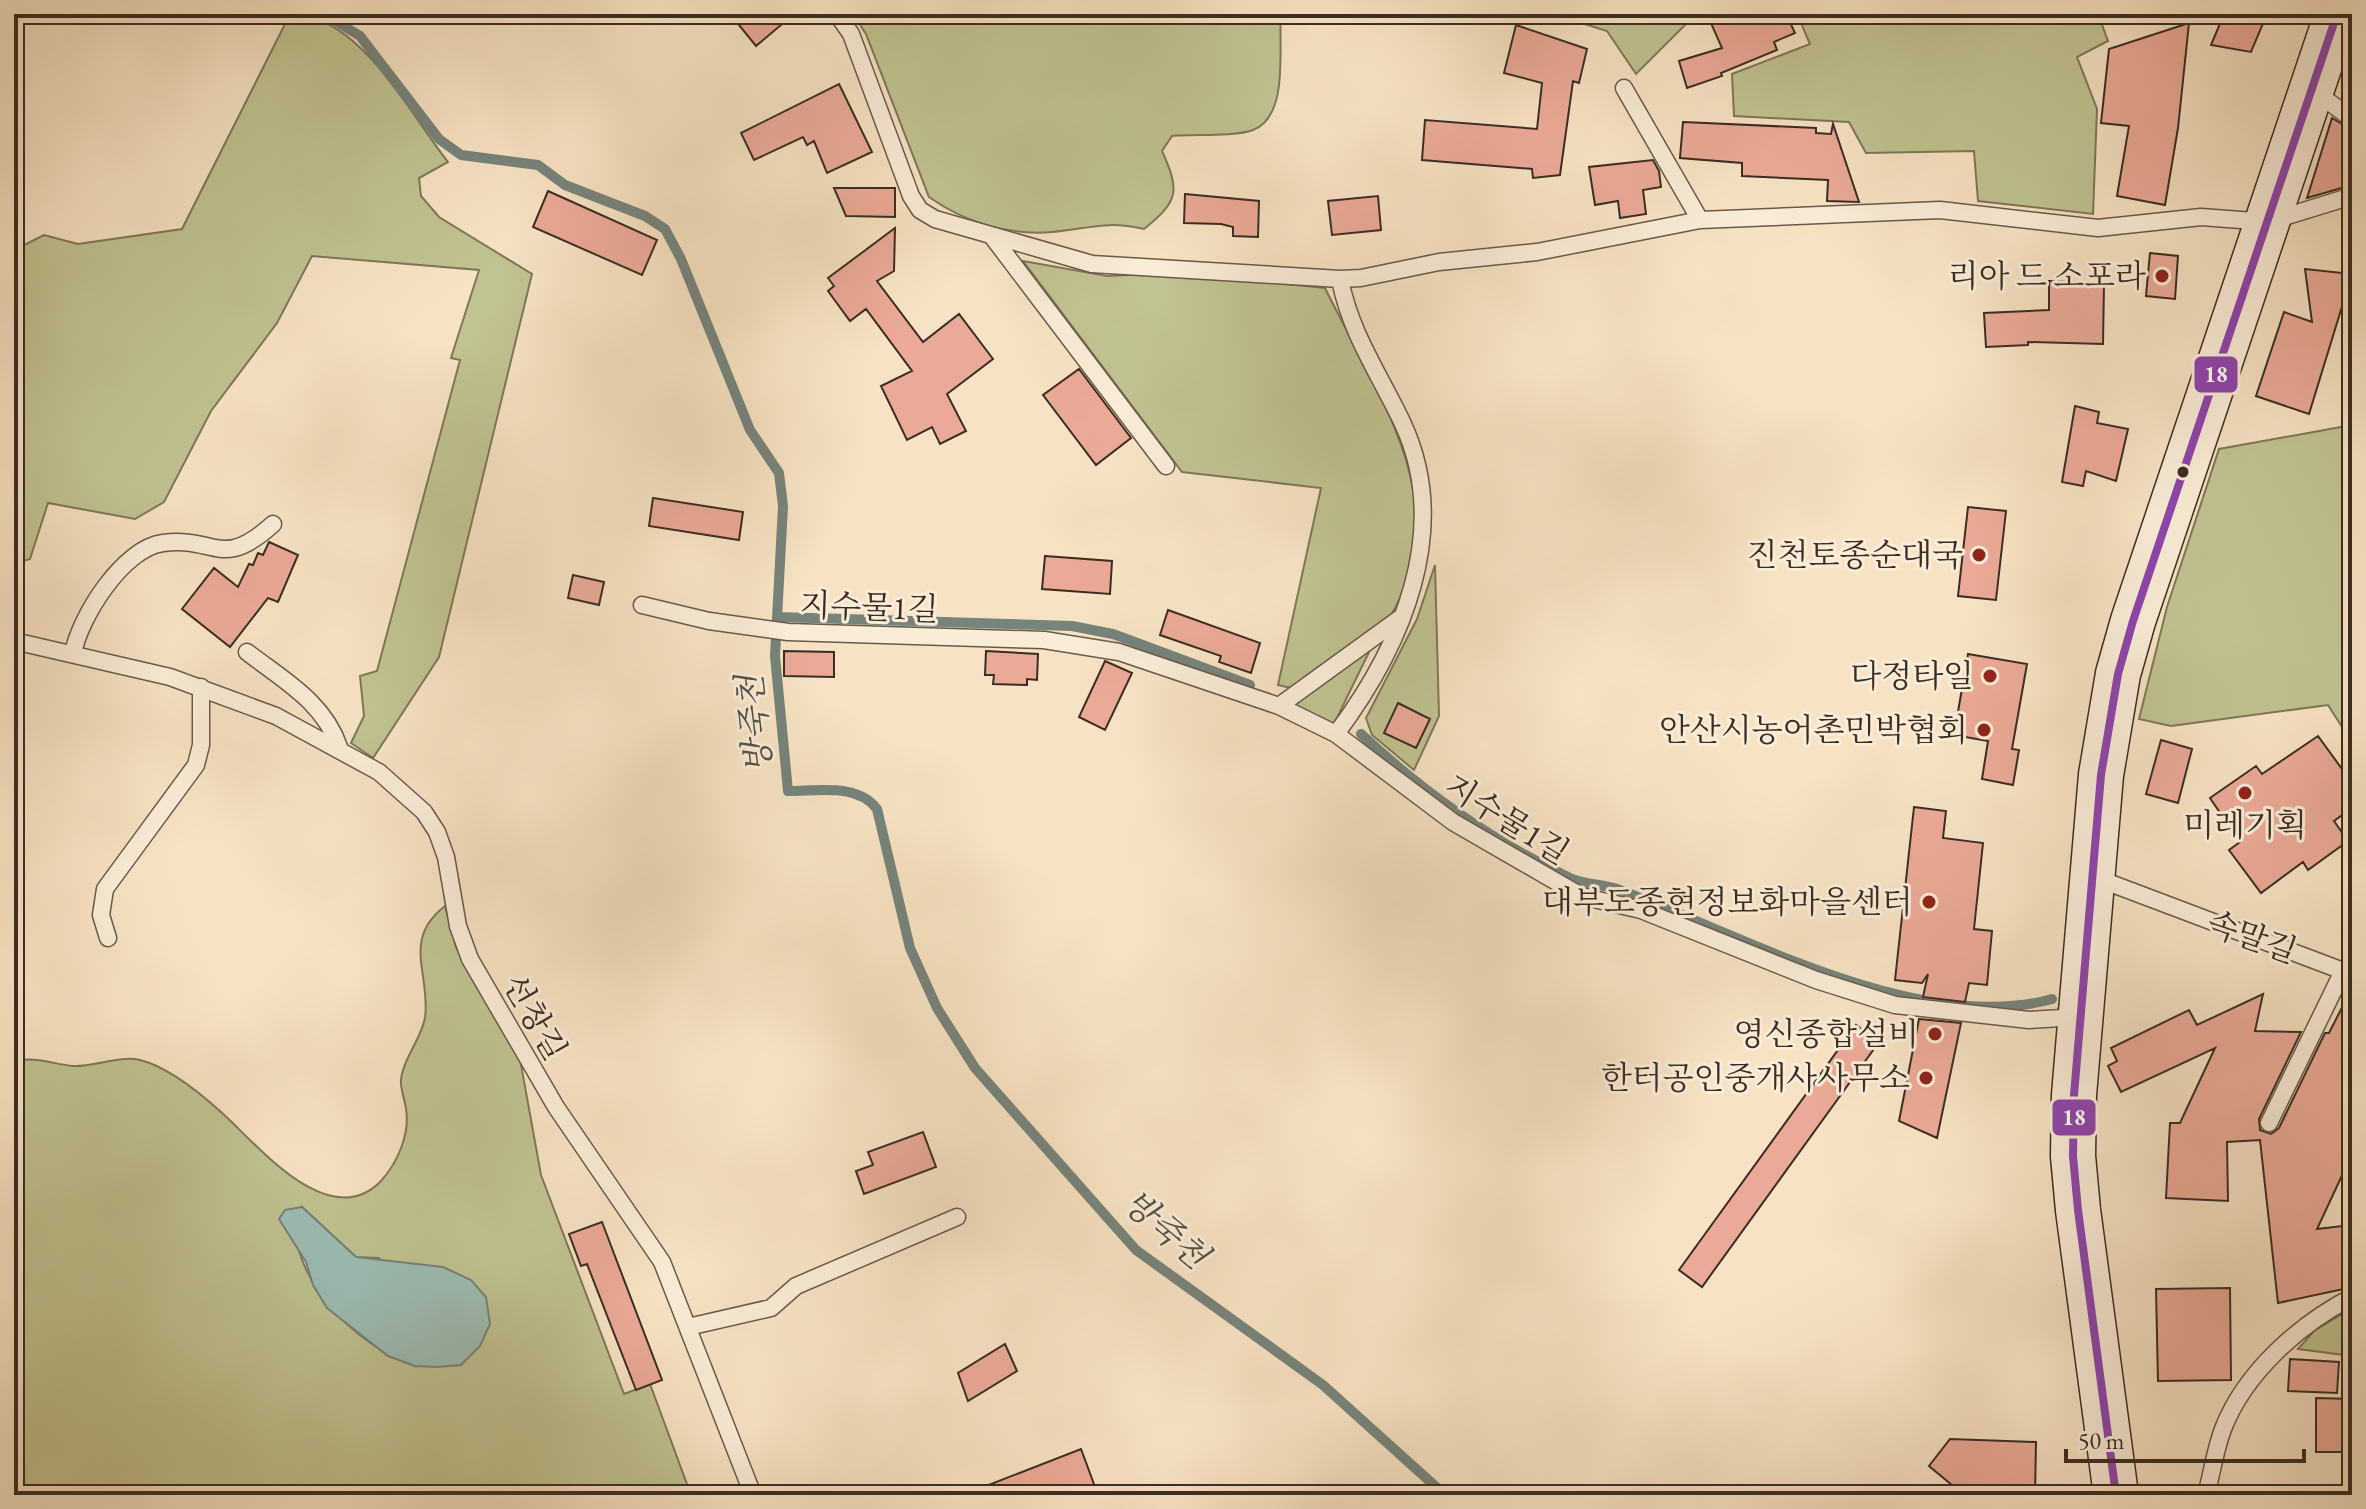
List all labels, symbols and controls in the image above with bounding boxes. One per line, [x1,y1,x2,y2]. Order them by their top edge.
place label: 리아 드 소포라 [1948,255,2146,297]
marker: 리아 드 소포라 [2153,267,2171,285]
line badge: 18 [2193,355,2239,394]
text: 18 [2204,360,2228,389]
unlabelled marker [2175,464,2191,480]
place label: 진천토종순대국 [1747,534,1963,576]
marker: 진천토종순대국 [1970,546,1988,564]
street label: 지수물1길 [799,584,939,630]
place label: 다정타일 [1850,655,1974,697]
marker: 다정타일 [1981,667,1999,685]
water label: 방죽천 [727,671,781,775]
place label: 안산시농어촌민박협회 [1659,709,1968,751]
marker: 안산시농어촌민박협회 [1975,721,1993,739]
street label: 지수물1길 [1437,764,1577,874]
marker: 미레기획 [2236,784,2254,802]
place label: 미레기획 [2183,804,2307,846]
place label: 대부도종현정보화마을센터 [1542,881,1913,923]
marker: 대부도종현정보화마을센터 [1920,893,1938,911]
street label: 속말길 [2201,901,2303,973]
street label: 선창길 [494,966,576,1068]
place label: 영신종합설비 [1734,1013,1919,1055]
marker: 영신종합설비 [1926,1025,1944,1043]
place label: 한터공인중개사사무소 [1601,1057,1910,1099]
marker: 한터공인중개사사무소 [1917,1069,1935,1087]
line badge: 18 [2051,1098,2097,1137]
text: 18 [2062,1103,2086,1132]
water label: 방죽천 [1114,1180,1219,1279]
scale bar [2066,1413,2304,1463]
text: 50 m [2078,1425,2125,1456]

